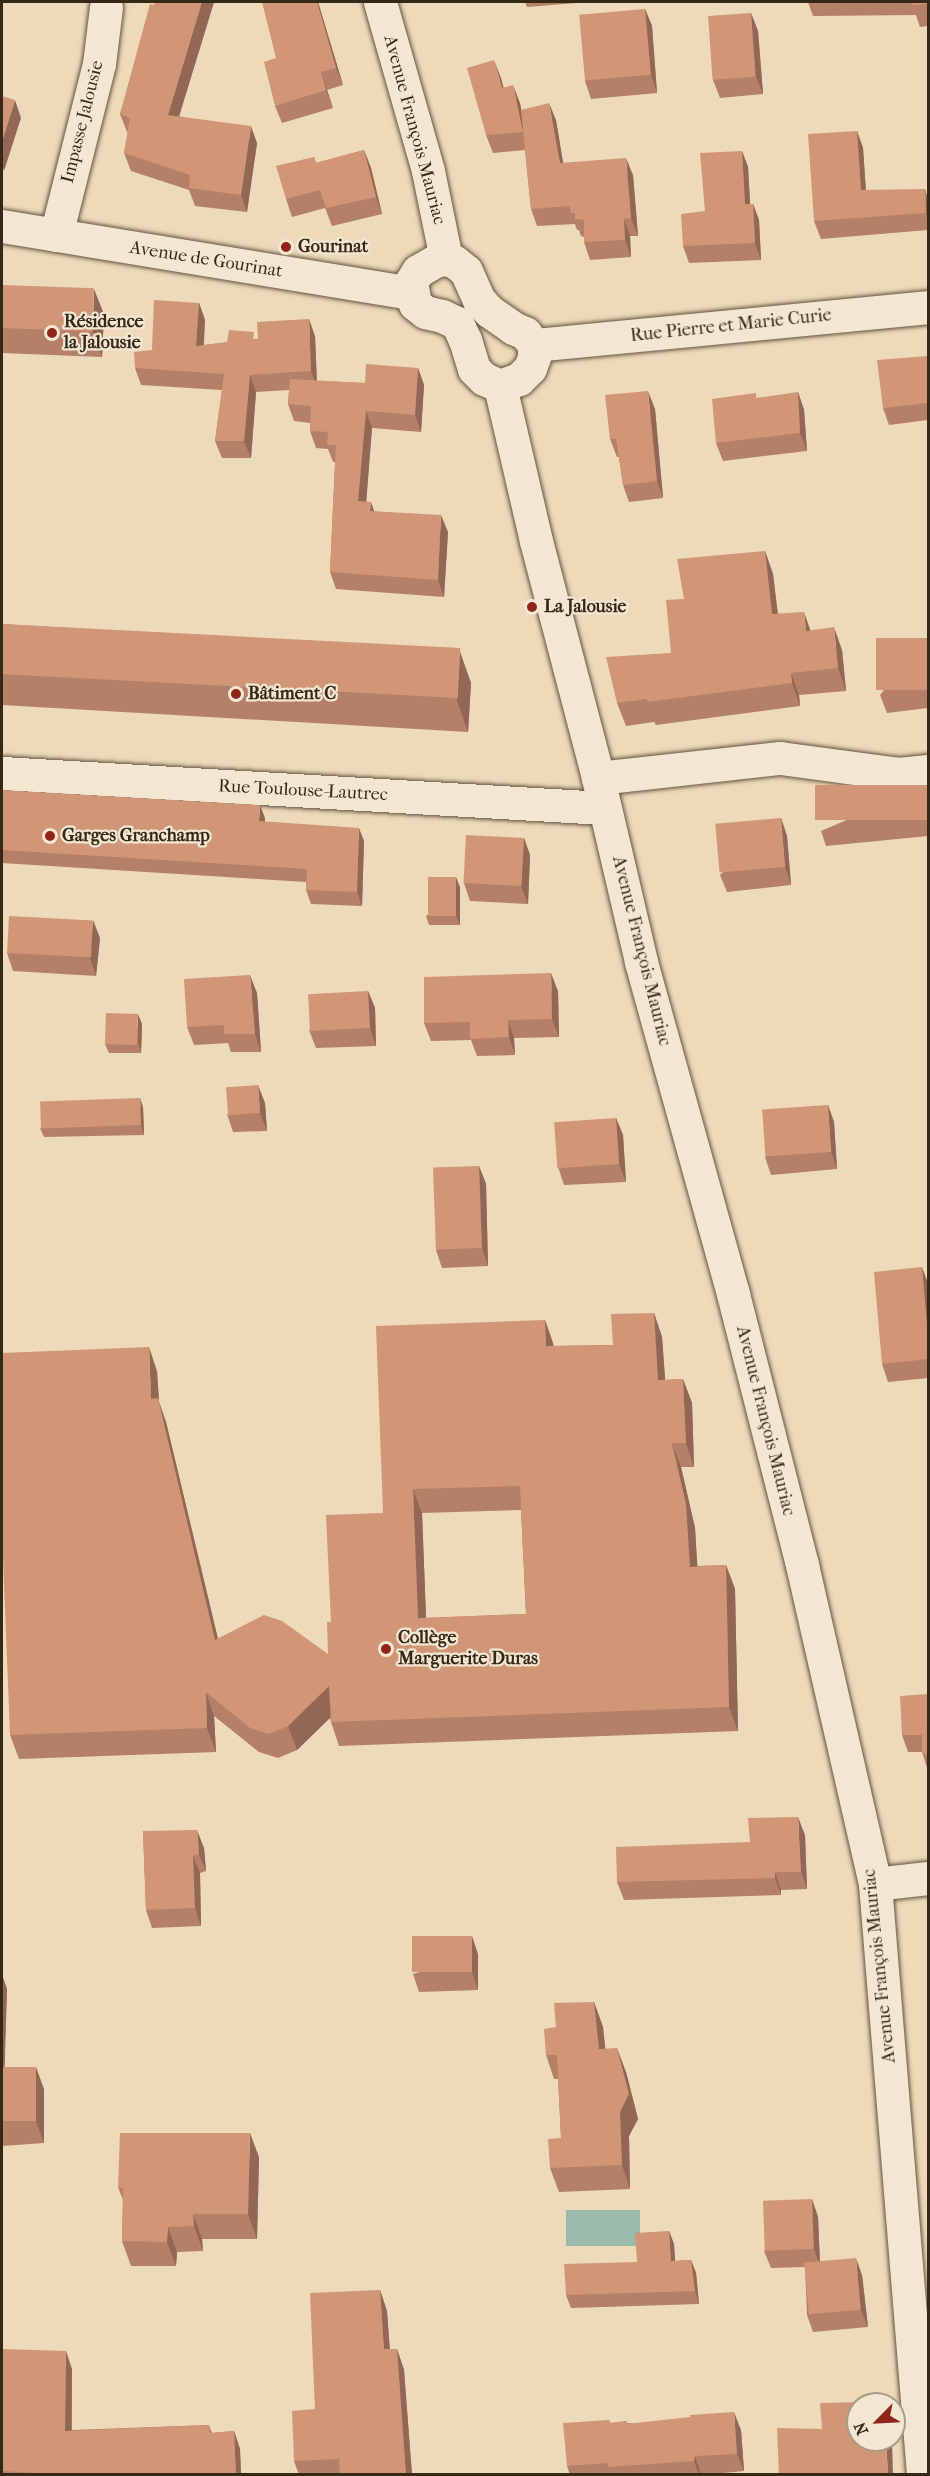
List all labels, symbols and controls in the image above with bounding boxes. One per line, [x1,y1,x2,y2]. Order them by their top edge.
street label: Avenue François Mauriac [378,33,450,227]
street label: Impasse Jalousie [57,58,109,186]
place label: Gourinat [298,236,368,258]
street label: Avenue de Gourinat [128,237,284,283]
marker: Gourinat [279,240,293,254]
street label: Rue Pierre et Marie Curie [629,305,833,347]
place label: Résidence la Jalousie [64,312,143,354]
marker: Résidence la Jalousie [45,326,59,340]
place label: La Jalousie [544,596,627,618]
marker: La Jalousie [525,600,539,614]
place label: Bâtiment C [248,683,336,705]
marker: Bâtiment C [229,687,243,701]
street label: Rue Toulouse-Lautrec [218,776,388,806]
place label: Garges Granchamp [62,825,210,847]
marker: Garges Granchamp [43,829,57,843]
street label: Avenue François Mauriac [607,854,675,1048]
street label: Avenue François Mauriac [731,1324,799,1518]
place label: Collège Marguerite Duras [398,1628,538,1670]
marker: Collège Marguerite Duras [379,1642,393,1656]
street label: Avenue François Mauriac [859,1868,901,2064]
north arrow [846,2392,906,2452]
text: N [850,2419,872,2438]

